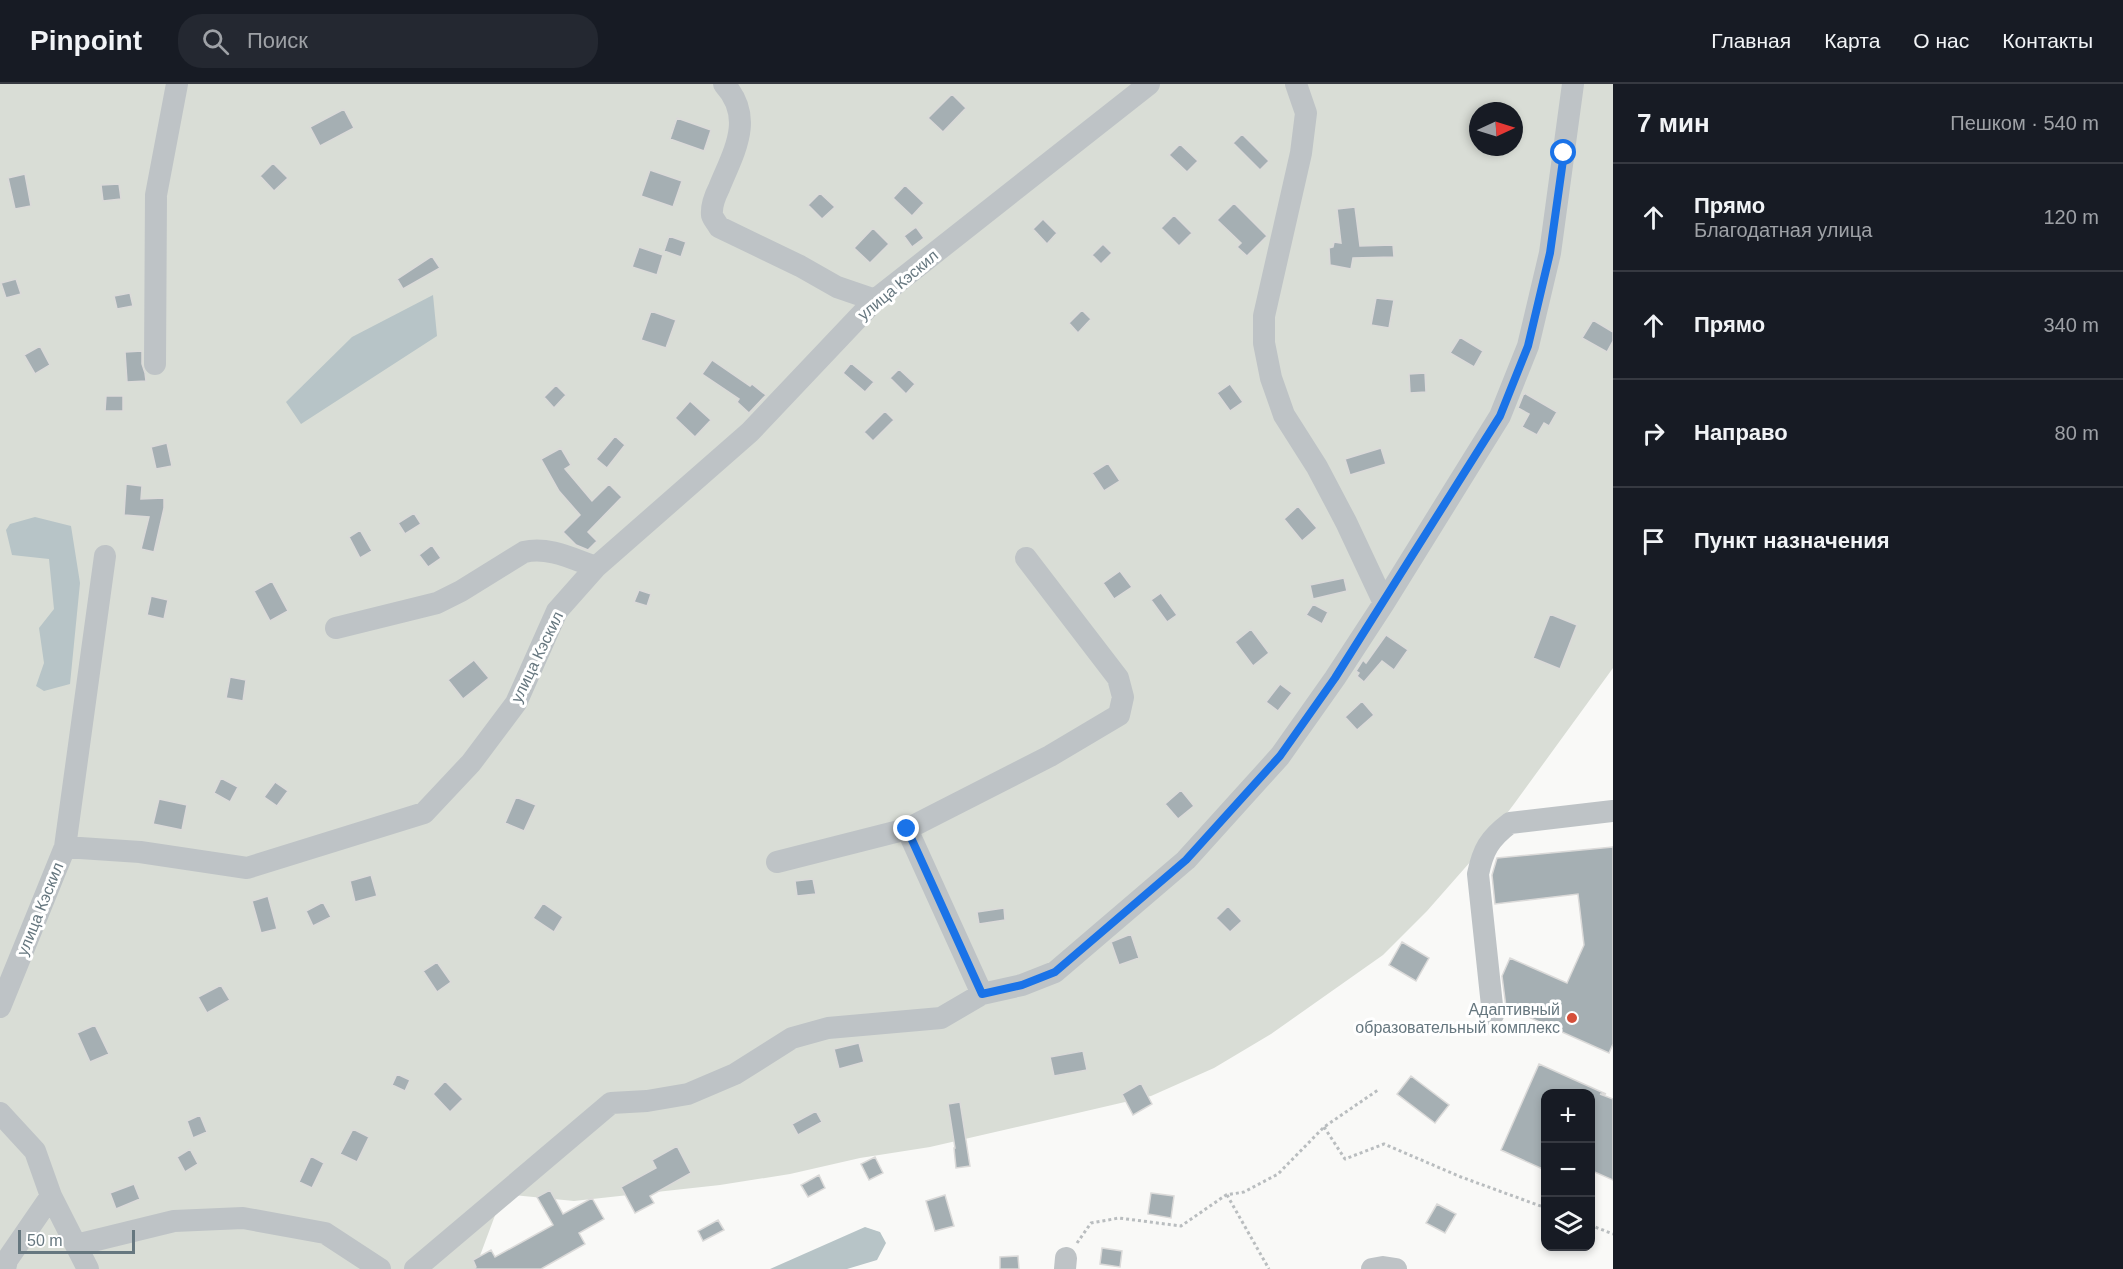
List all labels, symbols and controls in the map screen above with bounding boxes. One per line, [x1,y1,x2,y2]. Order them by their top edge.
search box [178,14,598,68]
text: Pinpoint [30,25,142,56]
icon: search [199,25,232,58]
text: Поиск [247,28,308,53]
text: Главная [1711,29,1791,52]
text: Карта [1824,29,1880,52]
text: О нас [1913,29,1969,52]
text: Контакты [2002,29,2093,52]
north arrow [1469,102,1523,156]
text: 7 мин [1637,108,1710,138]
text: Пешком · 540 m [1950,112,2099,134]
route start [1550,139,1576,165]
text: Прямо [1694,193,1765,218]
icon: ahead [1637,201,1670,234]
text: 120 m [2043,206,2099,228]
text: Благодатная улица [1694,219,1872,241]
street label: улица Кэскил [855,247,941,323]
icon: ahead [1637,309,1670,342]
text: Прямо [1694,312,1765,337]
text: 340 m [2043,314,2099,336]
icon: right [1637,417,1670,450]
text: Направо [1694,420,1788,445]
text: 80 m [2055,422,2099,444]
icon: arrive [1637,525,1670,558]
text: Пункт назначения [1694,528,1890,553]
street label: улица Кэскил [508,609,566,705]
route end [893,815,919,841]
street label: улица Кэскил [14,860,66,958]
place label: Адаптивный образовательный комплекс [1355,1001,1560,1036]
marker: Адаптивный образовательный комплекс [1565,1011,1579,1025]
map controls [1541,1089,1595,1251]
button: + [1541,1089,1595,1143]
button: − [1541,1143,1595,1197]
button: layers [1541,1197,1595,1251]
scale bar [18,1227,135,1254]
text: 50 m [27,1232,63,1249]

